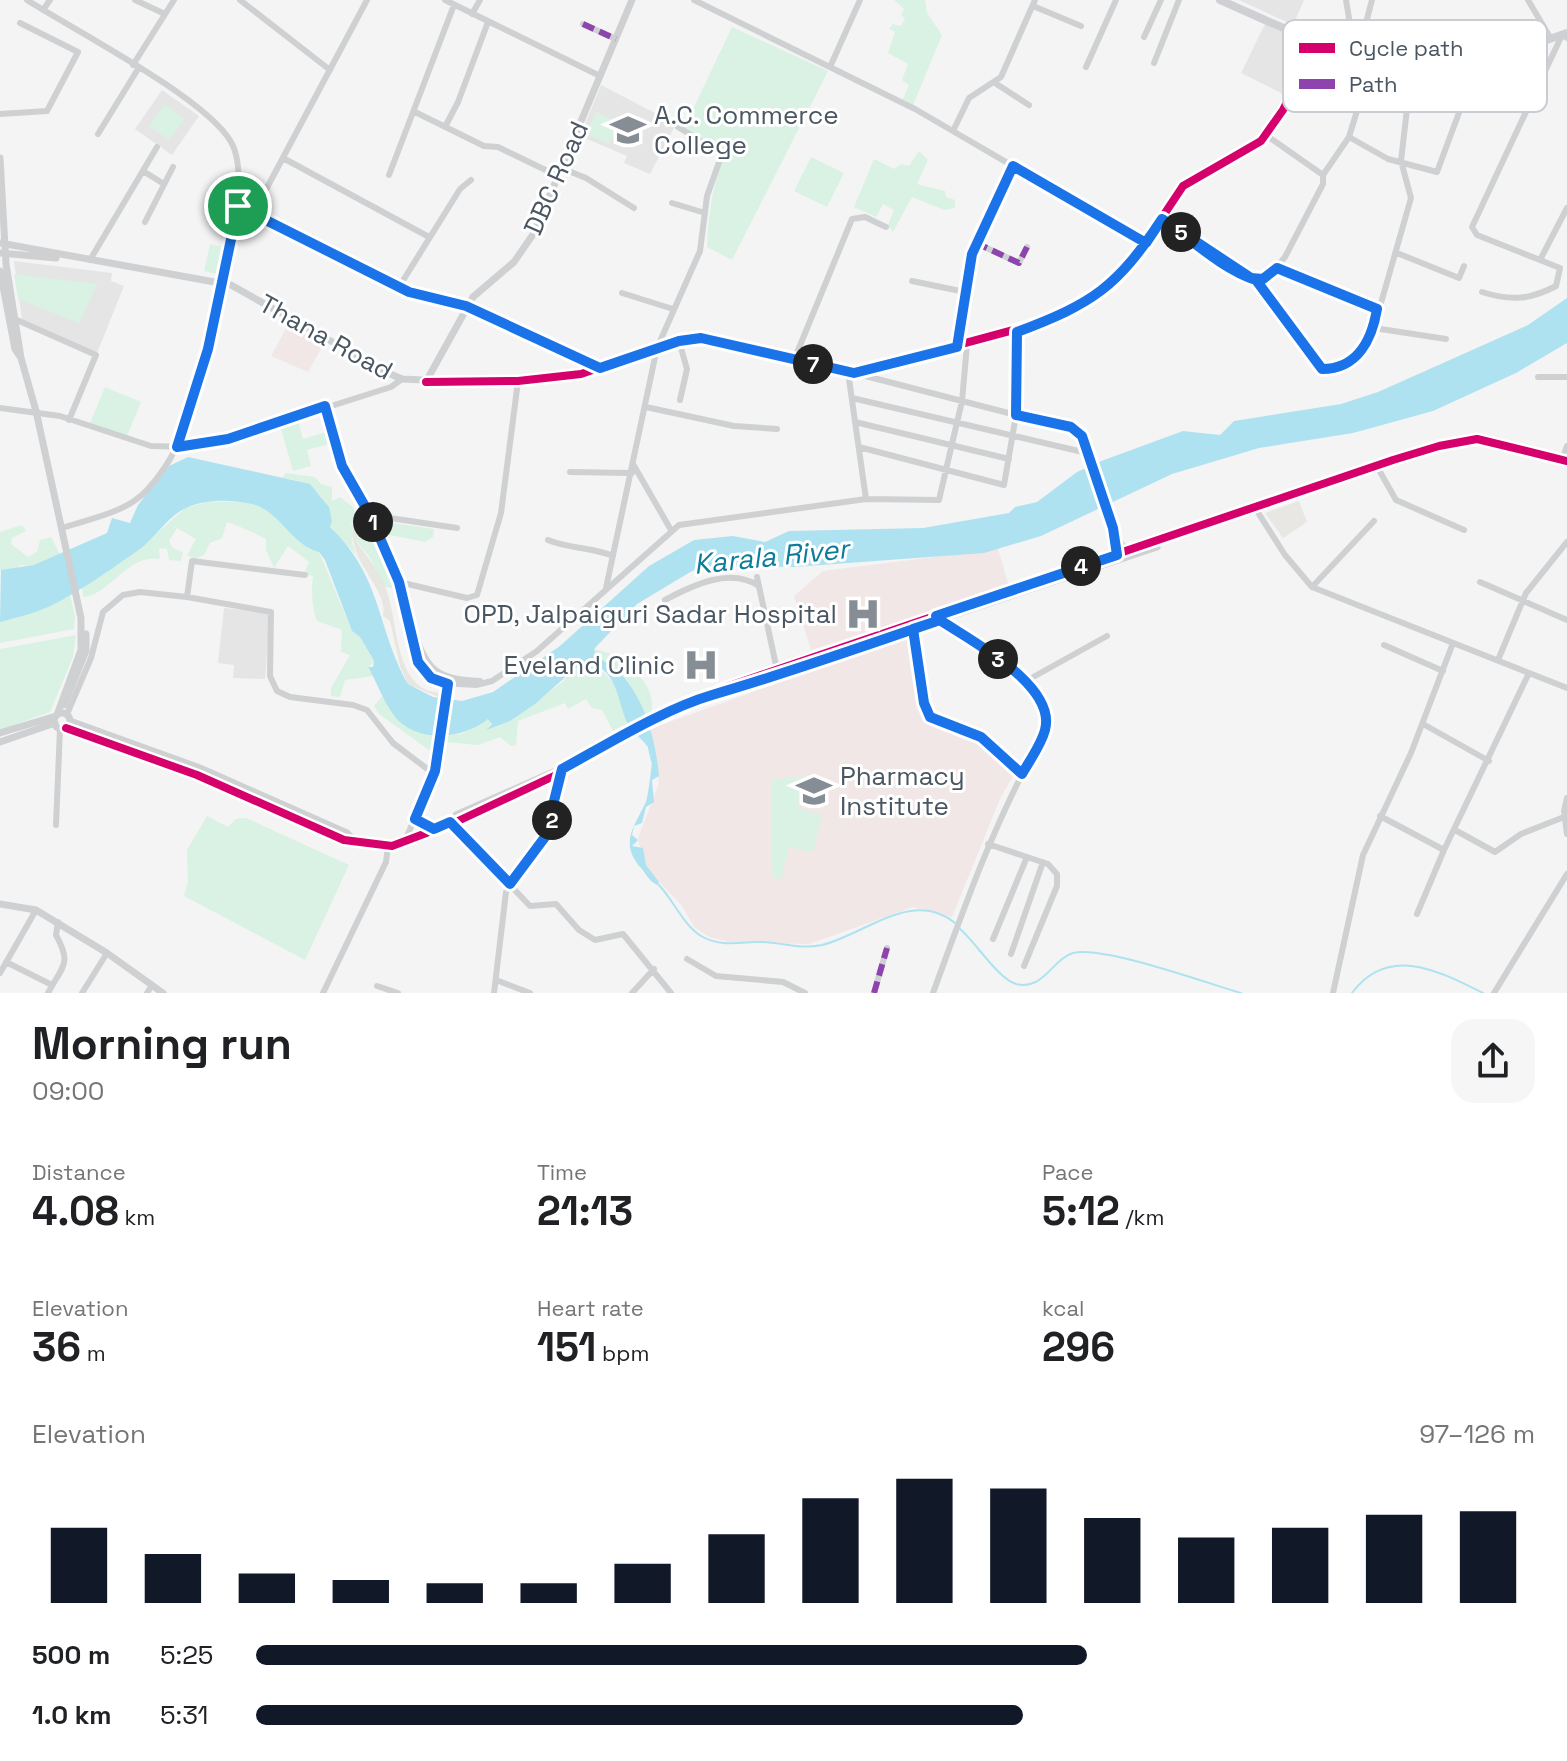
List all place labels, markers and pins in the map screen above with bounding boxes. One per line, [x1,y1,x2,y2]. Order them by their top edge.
place label: A.C. Commerce College [654,98,839,162]
school or university icon: A.C. Commerce College [609,111,647,149]
pin [204,172,272,240]
pin: 5 [1161,212,1201,252]
pin: 7 [793,344,833,384]
pin: 1 [353,502,393,542]
pin: 4 [1061,546,1101,586]
hospital icon: OPD, Jalpaiguri Sadar Hospital [844,595,882,633]
place label: OPD, Jalpaiguri Sadar Hospital [464,597,837,631]
pin: 3 [978,639,1018,679]
hospital icon: Eveland Clinic [682,646,720,684]
place label: Eveland Clinic [504,648,675,682]
place label: Pharmacy Institute [840,759,965,823]
school or university icon: Pharmacy Institute [795,772,833,810]
pin: 2 [532,800,572,840]

